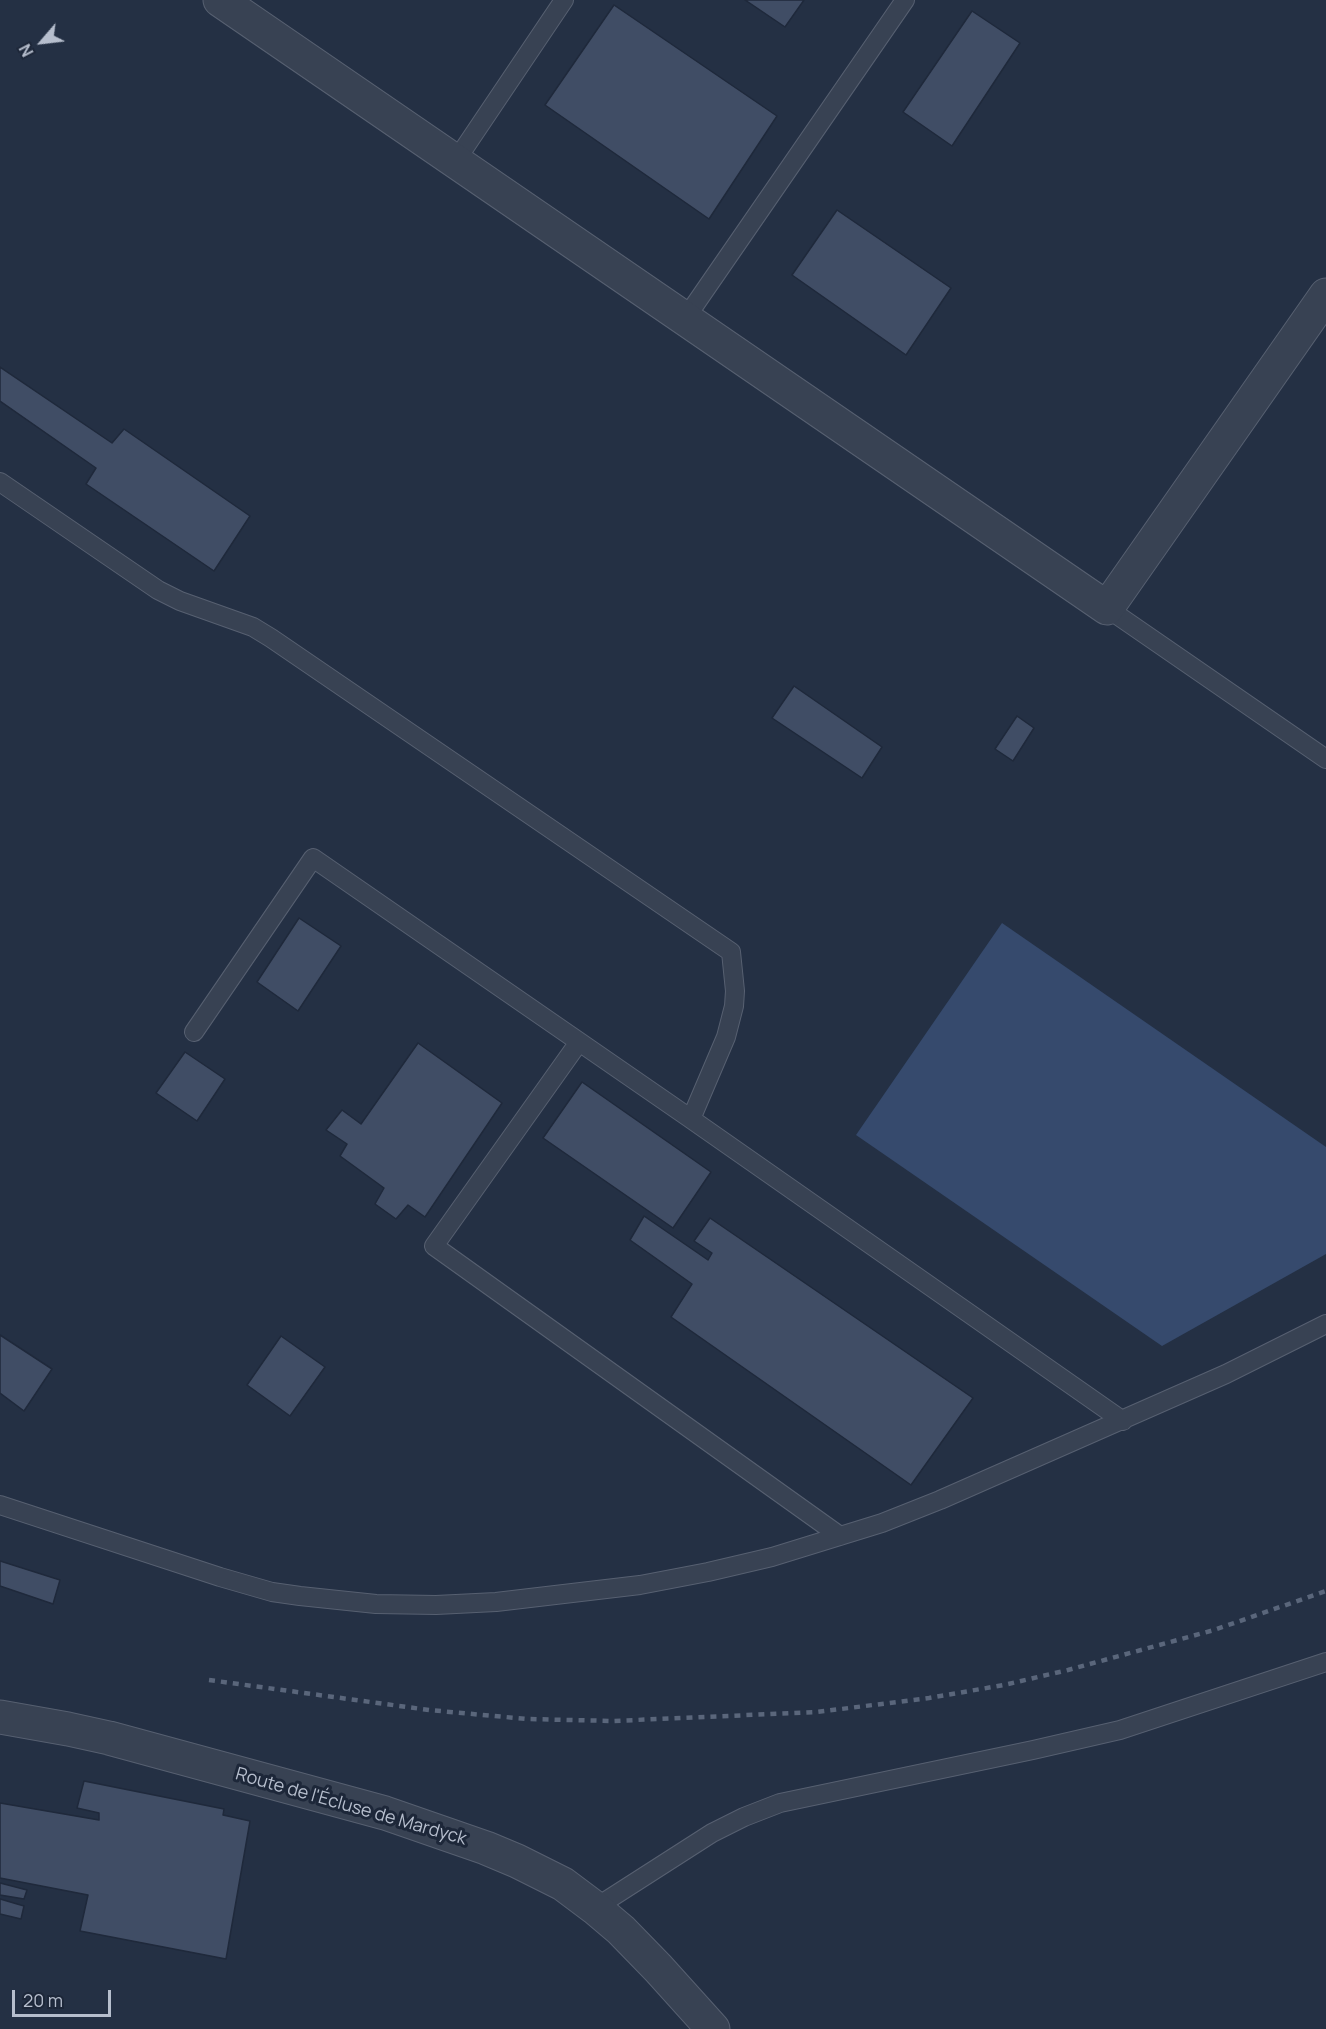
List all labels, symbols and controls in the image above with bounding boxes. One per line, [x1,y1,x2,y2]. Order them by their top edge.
north arrow [12,12,72,72]
text: N [14,40,39,61]
street label: Route de l'Écluse de Mardyck [233,1764,469,1850]
scale bar [15,1978,114,2016]
text: 20 m [23,1988,63,2012]

